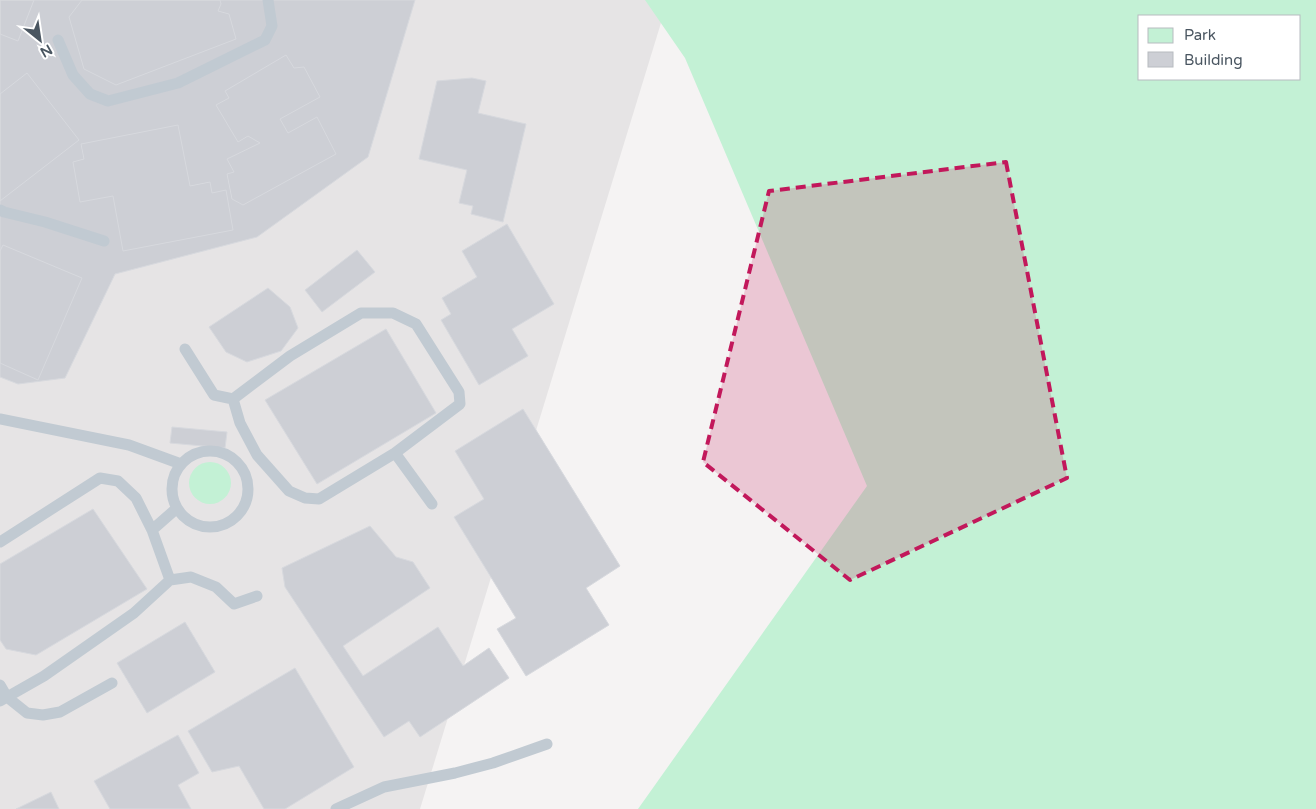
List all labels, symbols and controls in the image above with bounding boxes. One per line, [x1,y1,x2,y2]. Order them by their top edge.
north arrow [15,15,65,65]
legend [1138,15,1301,80]
text: Park [1184,26,1216,44]
text: N [37,41,55,61]
text: Building [1184,51,1243,69]

